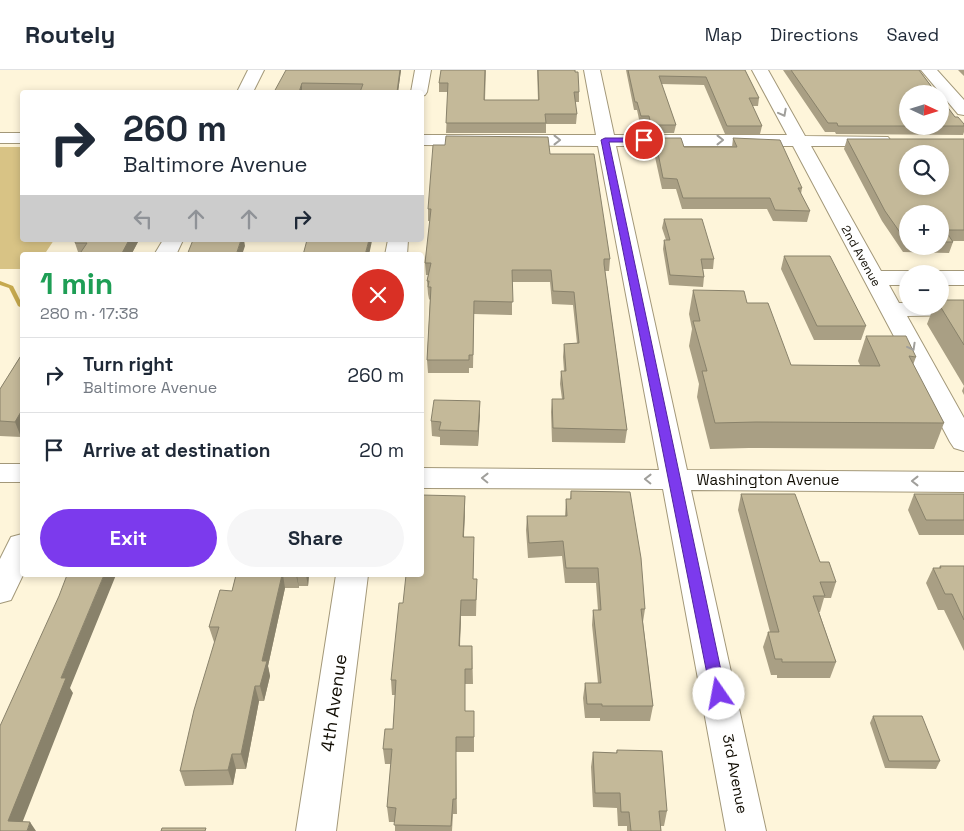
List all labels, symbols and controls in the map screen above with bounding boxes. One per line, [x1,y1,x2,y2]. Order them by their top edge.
text: Routely [25,19,115,50]
text: Map [705,23,742,46]
text: Directions [770,23,859,46]
text: Saved [887,23,939,46]
north arrow [899,85,949,135]
map controls [899,85,949,315]
text: 260 m [123,107,227,151]
one-way arrow [777,108,787,117]
icon: right [40,110,105,175]
pin [623,119,665,161]
icon: arrive [630,126,658,154]
one-way arrow [554,135,562,145]
one-way arrow [716,135,724,145]
button: search [899,145,949,195]
text: Baltimore Avenue [123,150,308,178]
icon: left [129,205,157,233]
icon: ahead [182,205,210,233]
icon: ahead [235,205,263,233]
icon: right [288,205,316,233]
button: + [899,205,949,255]
street label: 2nd Avenue [838,223,884,289]
text: 1 min [40,264,113,303]
button: − [899,265,949,315]
button: close [352,269,404,321]
text: 280 m · 17:38 [40,303,138,324]
one-way arrow [906,342,916,351]
text: Turn right [83,352,173,377]
icon: right [40,361,68,389]
text: 260 m [348,363,404,388]
text: Baltimore Avenue [83,377,217,398]
icon: arrive [40,436,68,464]
text: Arrive at destination [83,438,271,463]
text: 20 m [359,438,404,463]
street label: Washington Avenue [697,470,840,489]
one-way arrow [481,473,489,483]
one-way arrow [644,474,652,485]
one-way arrow [911,476,919,486]
button: Exit [40,509,217,567]
button: Share [227,509,404,567]
street label: 4th Avenue [315,653,352,753]
position arrow [692,667,744,719]
street label: 3rd Avenue [718,732,753,815]

